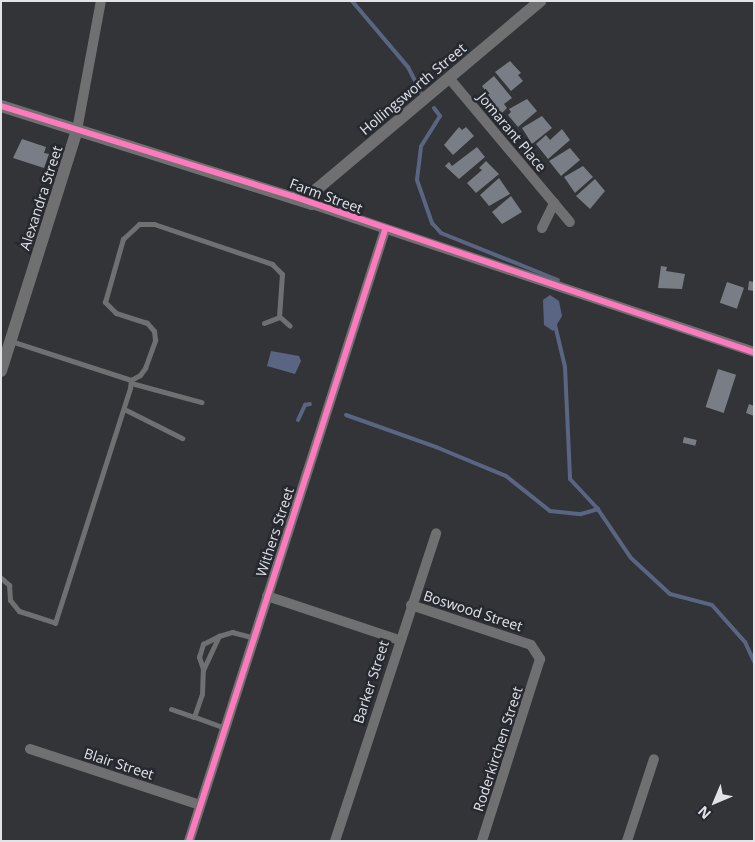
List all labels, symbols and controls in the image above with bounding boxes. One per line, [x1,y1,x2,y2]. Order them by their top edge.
street label: Hollingsworth Street [356,40,470,138]
street label: Jomarant Place [474,89,550,175]
street label: Alexandra Street [16,144,66,252]
street label: Farm Street [287,175,365,217]
street label: Withers Street [253,485,297,579]
street label: Boswood Street [421,587,525,635]
street label: Barker Street [350,638,392,726]
street label: Roderkirchen Street [470,684,526,814]
street label: Blair Street [82,745,156,783]
north arrow [690,777,740,827]
text: N [693,802,715,824]

